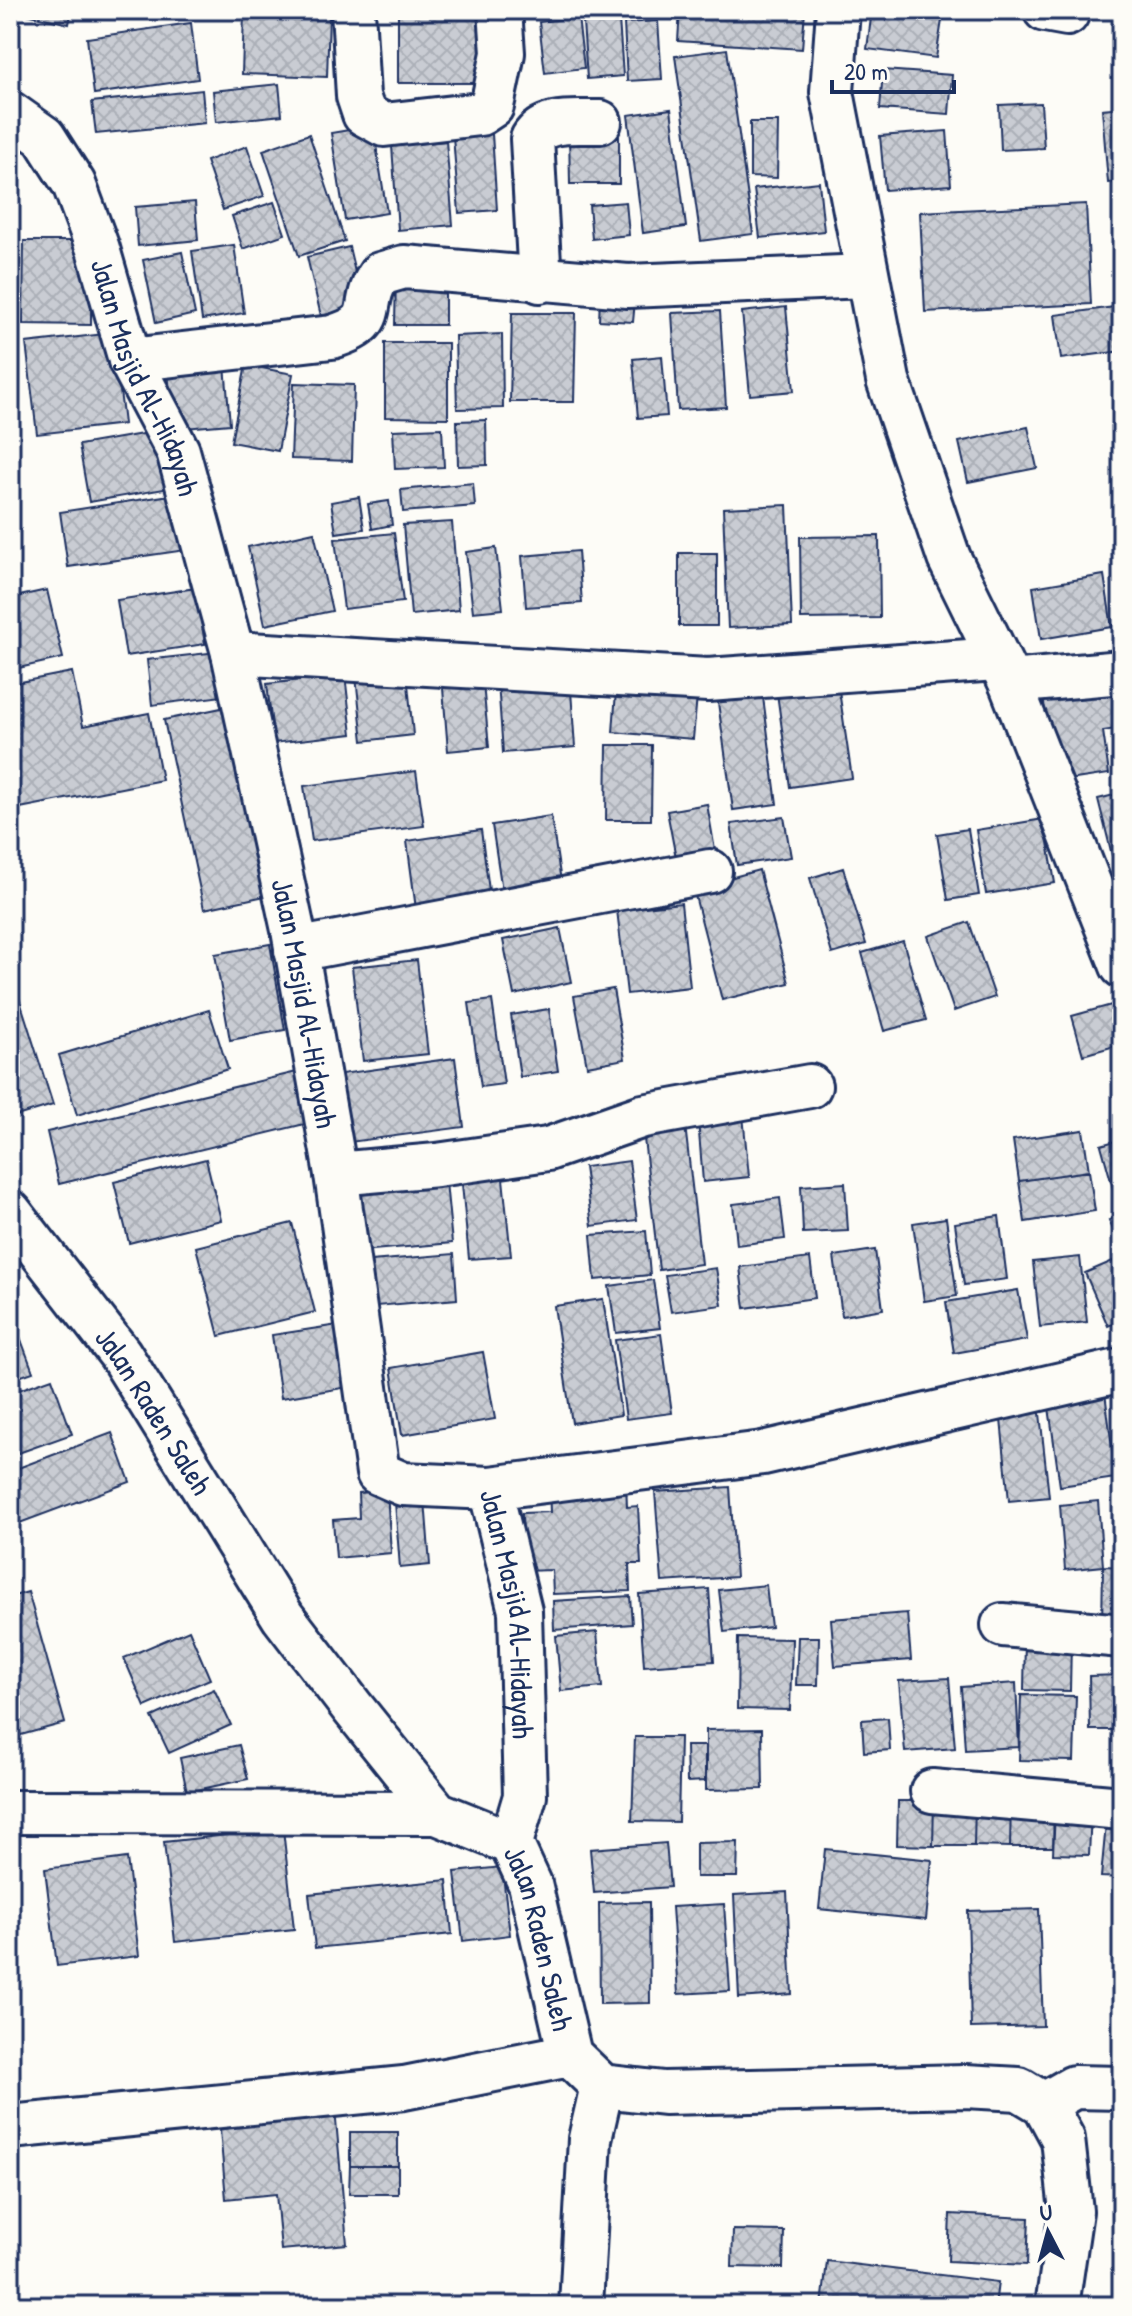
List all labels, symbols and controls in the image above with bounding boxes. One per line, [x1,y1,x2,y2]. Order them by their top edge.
scale bar [832,44,954,94]
text: 20 m [844,55,888,87]
street label: Jalan Masjid Al-Hidayah [82,254,209,500]
street label: Jalan Masjid Al-Hidayah [262,875,348,1131]
street label: Jalan Raden Saleh [86,1319,222,1502]
street label: Jalan Masjid Al-Hidayah [471,1485,543,1739]
street label: Jalan Raden Saleh [495,1839,584,2035]
north arrow [1008,2192,1088,2272]
text: U [1038,2197,1053,2228]

